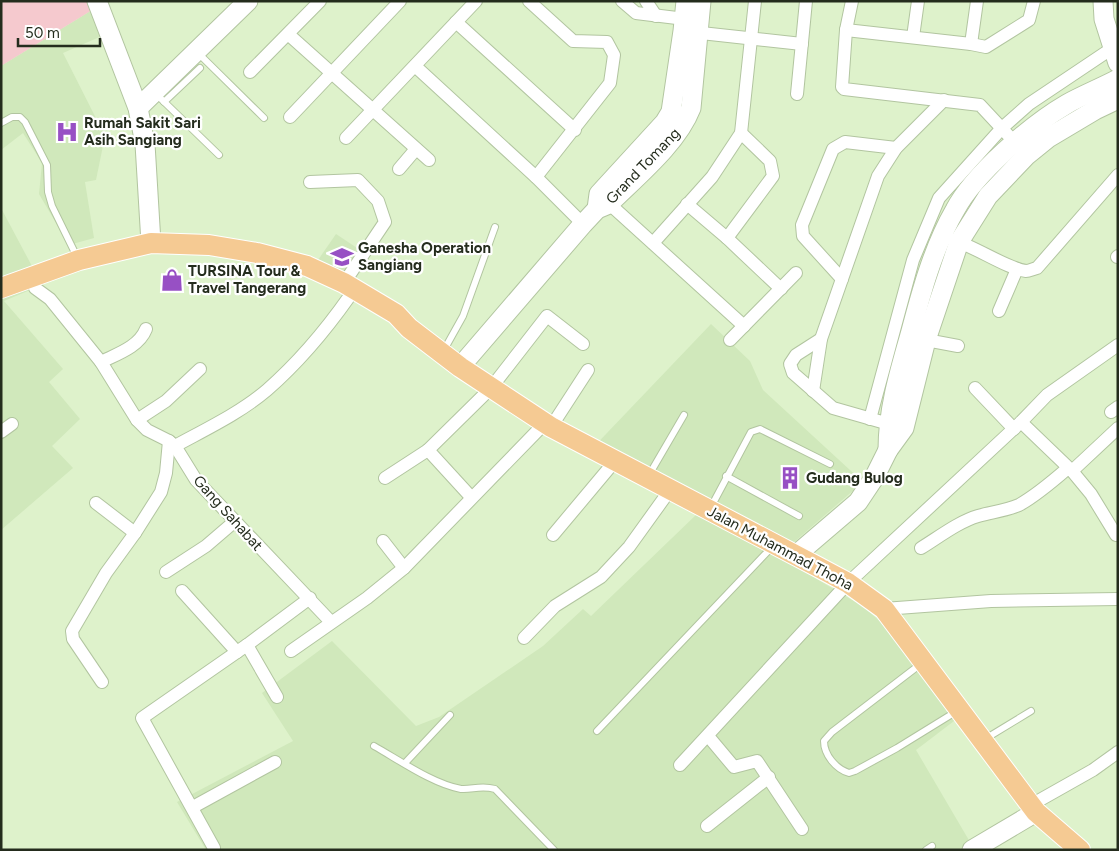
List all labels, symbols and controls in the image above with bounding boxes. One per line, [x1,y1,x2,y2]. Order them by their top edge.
scale bar [18,15,100,47]
text: 50 m [25,24,60,42]
place label: Rumah Sakit Sari Asih Sangiang [84,114,201,149]
hospital icon: Rumah Sakit Sari Asih Sangiang [54,119,80,145]
street label: Grand Tomang [602,124,684,208]
place label: Ganesha Operation Sangiang [358,239,491,274]
school or university icon: Ganesha Operation Sangiang [329,244,355,270]
place label: TURSINA Tour & Travel Tangerang [188,262,306,297]
shop icon: TURSINA Tour & Travel Tangerang [159,267,185,293]
building icon: Gudang Bulog [777,465,803,491]
place label: Gudang Bulog [806,469,903,487]
street label: Gang Sahabat [190,472,267,555]
street label: Jalan Muhammad Thoha [704,502,856,594]

